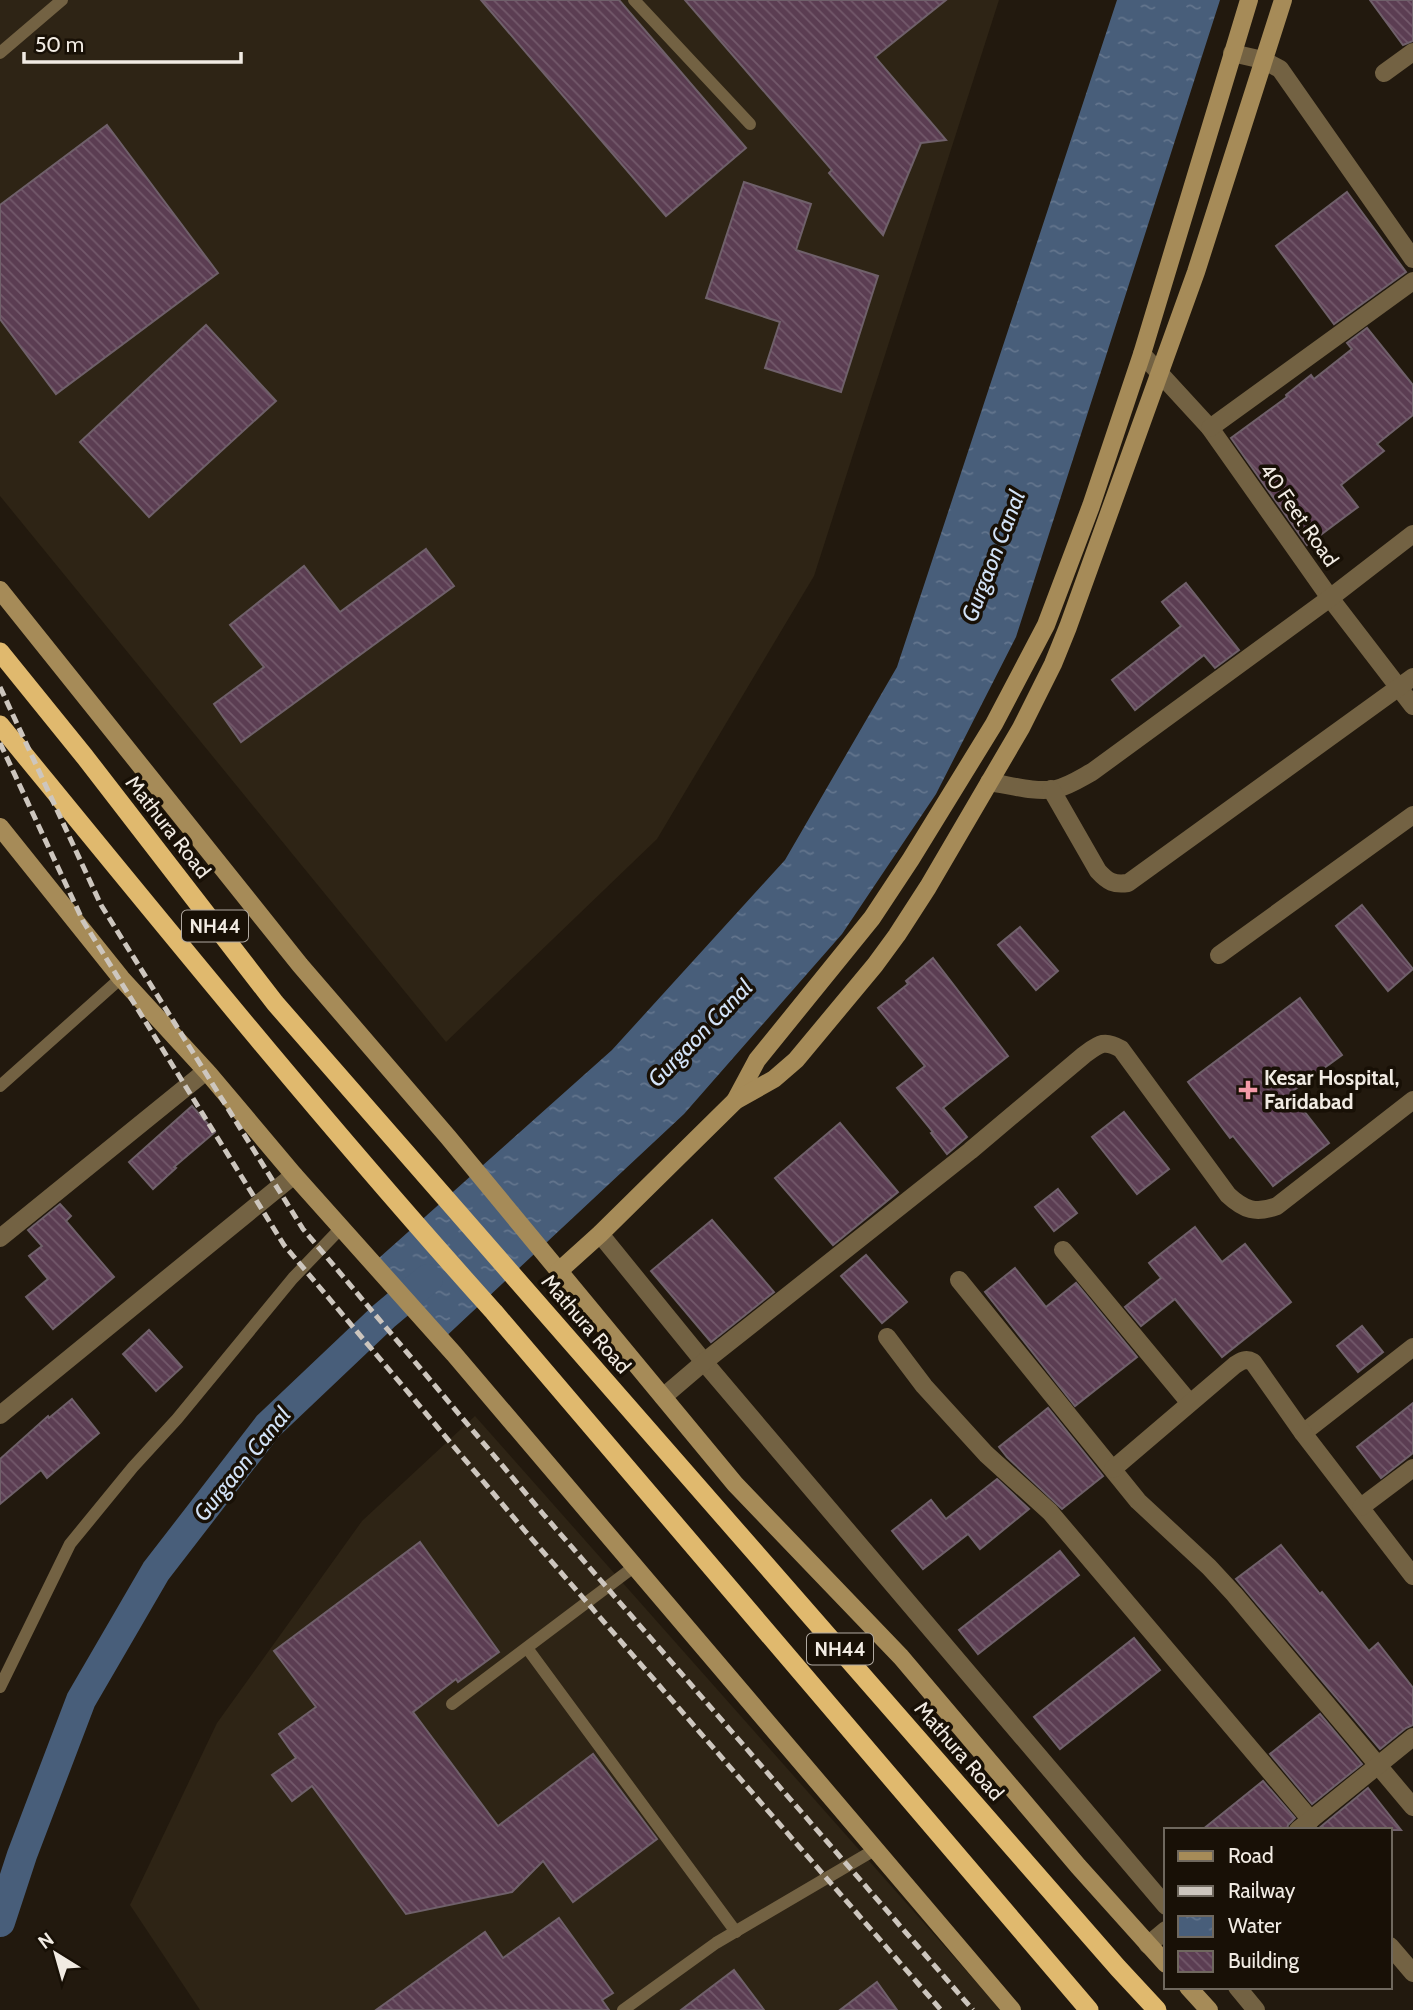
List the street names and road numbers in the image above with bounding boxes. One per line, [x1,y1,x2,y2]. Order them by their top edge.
street label: 40 Feet Road [1255,458,1344,571]
street label: Mathura Road [121,770,216,883]
road number: NH44 [182,910,248,942]
street label: Mathura Road [537,1269,636,1378]
road number: NH44 [807,1634,873,1665]
street label: Mathura Road [910,1696,1009,1805]

